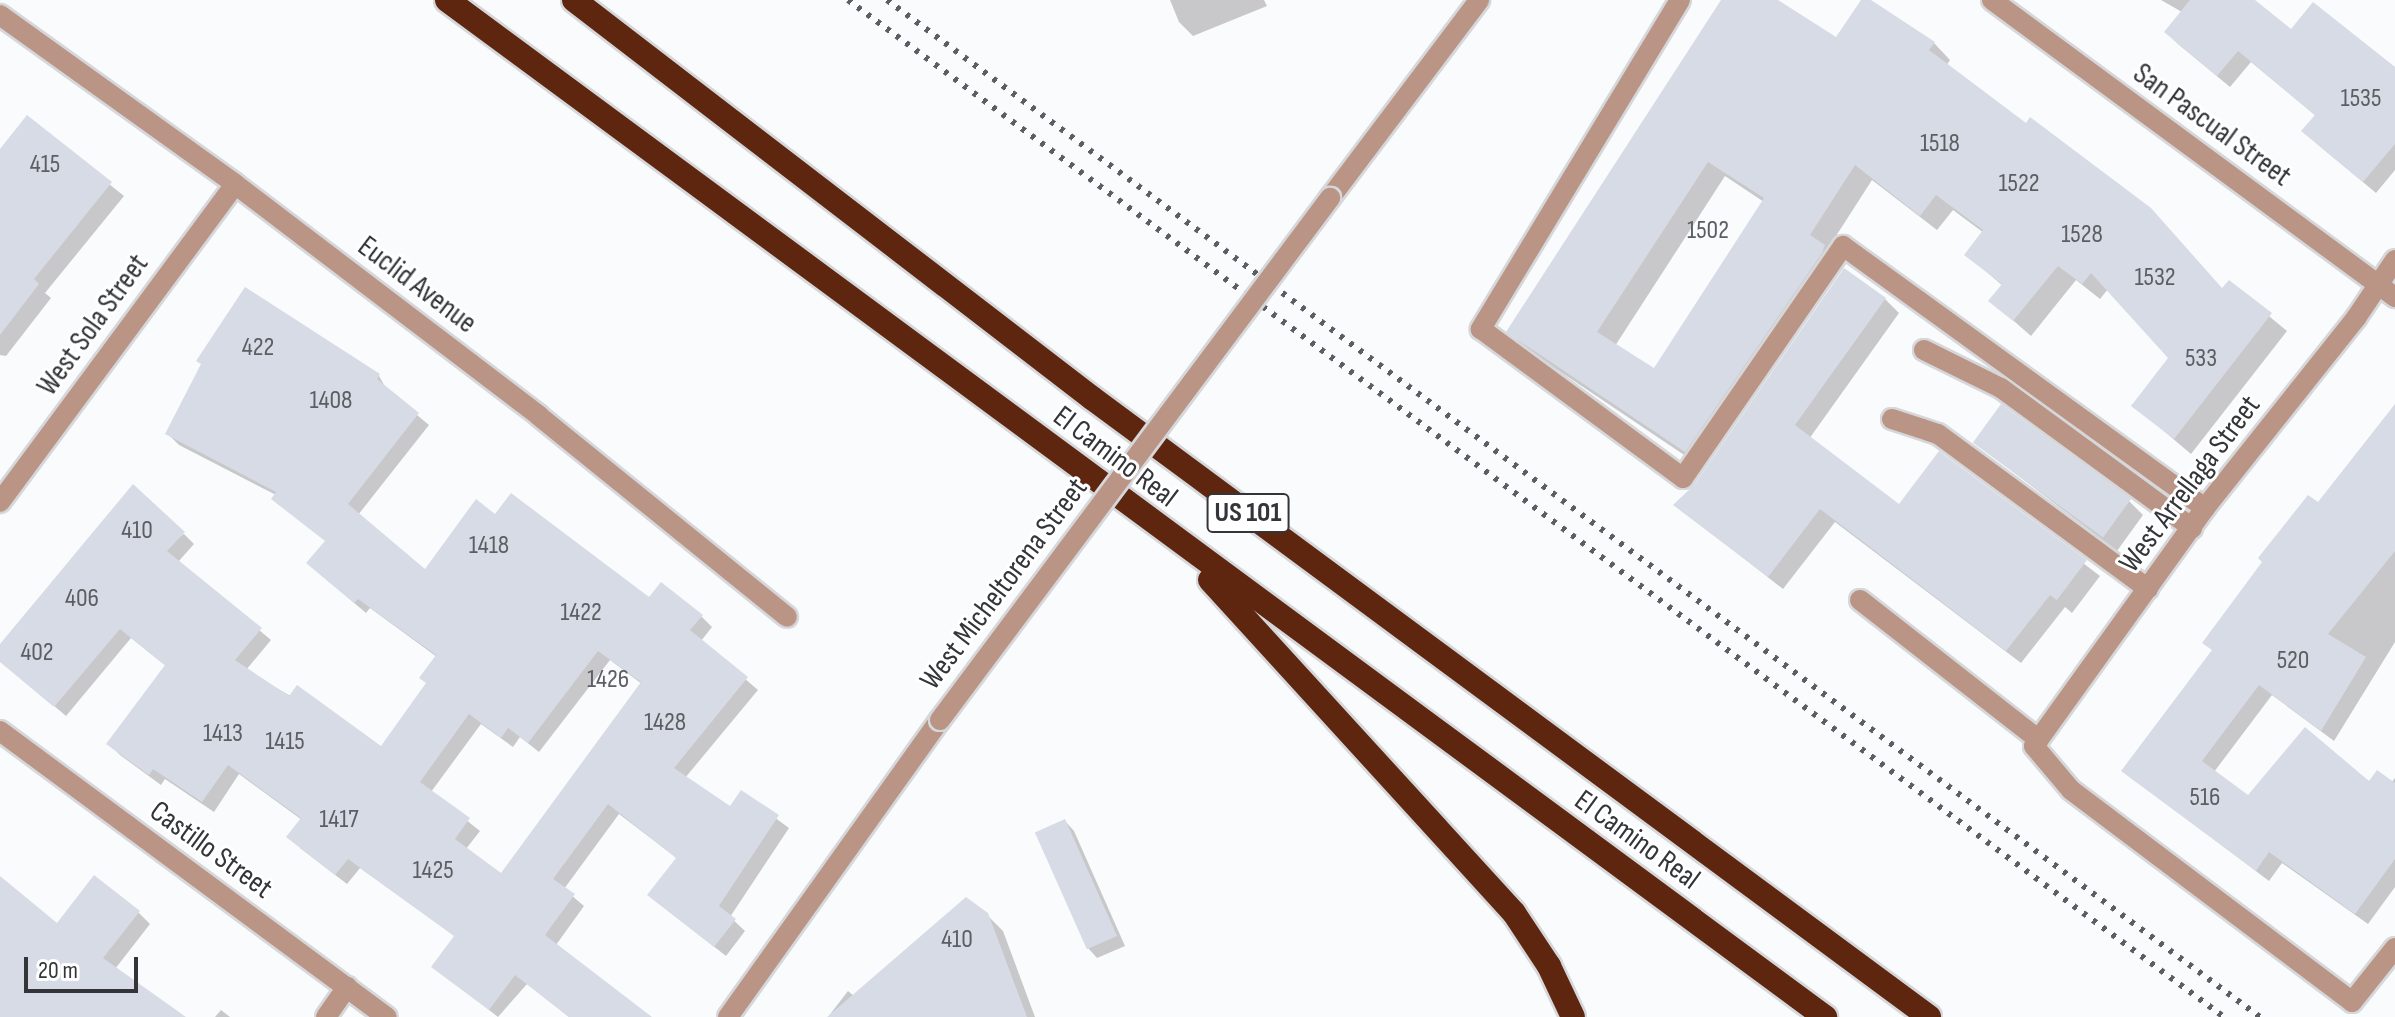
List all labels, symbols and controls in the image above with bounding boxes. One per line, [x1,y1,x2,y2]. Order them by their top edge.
street label: San Pascual Street [2126,56,2298,194]
house number: 1535 [2341,83,2381,115]
house number: 1518 [1920,128,1960,160]
house number: 415 [30,149,60,181]
house number: 1522 [1999,168,2039,200]
house number: 1502 [1687,215,1729,247]
house number: 1528 [2061,219,2103,251]
street label: Euclid Avenue [351,229,483,341]
street label: West Sola Street [30,247,156,403]
house number: 1532 [2134,262,2176,294]
house number: 422 [242,332,274,364]
house number: 533 [2185,343,2217,375]
house number: 1408 [310,385,352,417]
street label: West Arrellaga Street [2112,389,2268,579]
street label: El Camino Real [1046,399,1184,515]
street label: West Micheltorena Street [913,471,1095,697]
road number: US 101 [1206,489,1290,537]
house number: 410 [121,515,153,547]
house number: 1418 [469,530,509,562]
house number: 406 [65,583,99,615]
house number: 1422 [560,597,602,629]
house number: 402 [20,637,54,669]
house number: 520 [2277,645,2309,677]
house number: 1426 [587,664,629,696]
house number: 1428 [644,707,686,739]
house number: 1413 [203,718,243,750]
house number: 1415 [265,726,305,758]
house number: 516 [2190,782,2220,814]
street label: El Camino Real [1567,783,1707,897]
street label: Castillo Street [143,793,279,907]
house number: 1417 [319,804,359,836]
house number: 1425 [412,855,454,887]
house number: 410 [941,924,973,956]
scale bar [28,941,142,991]
text: 20 m [38,956,78,985]

